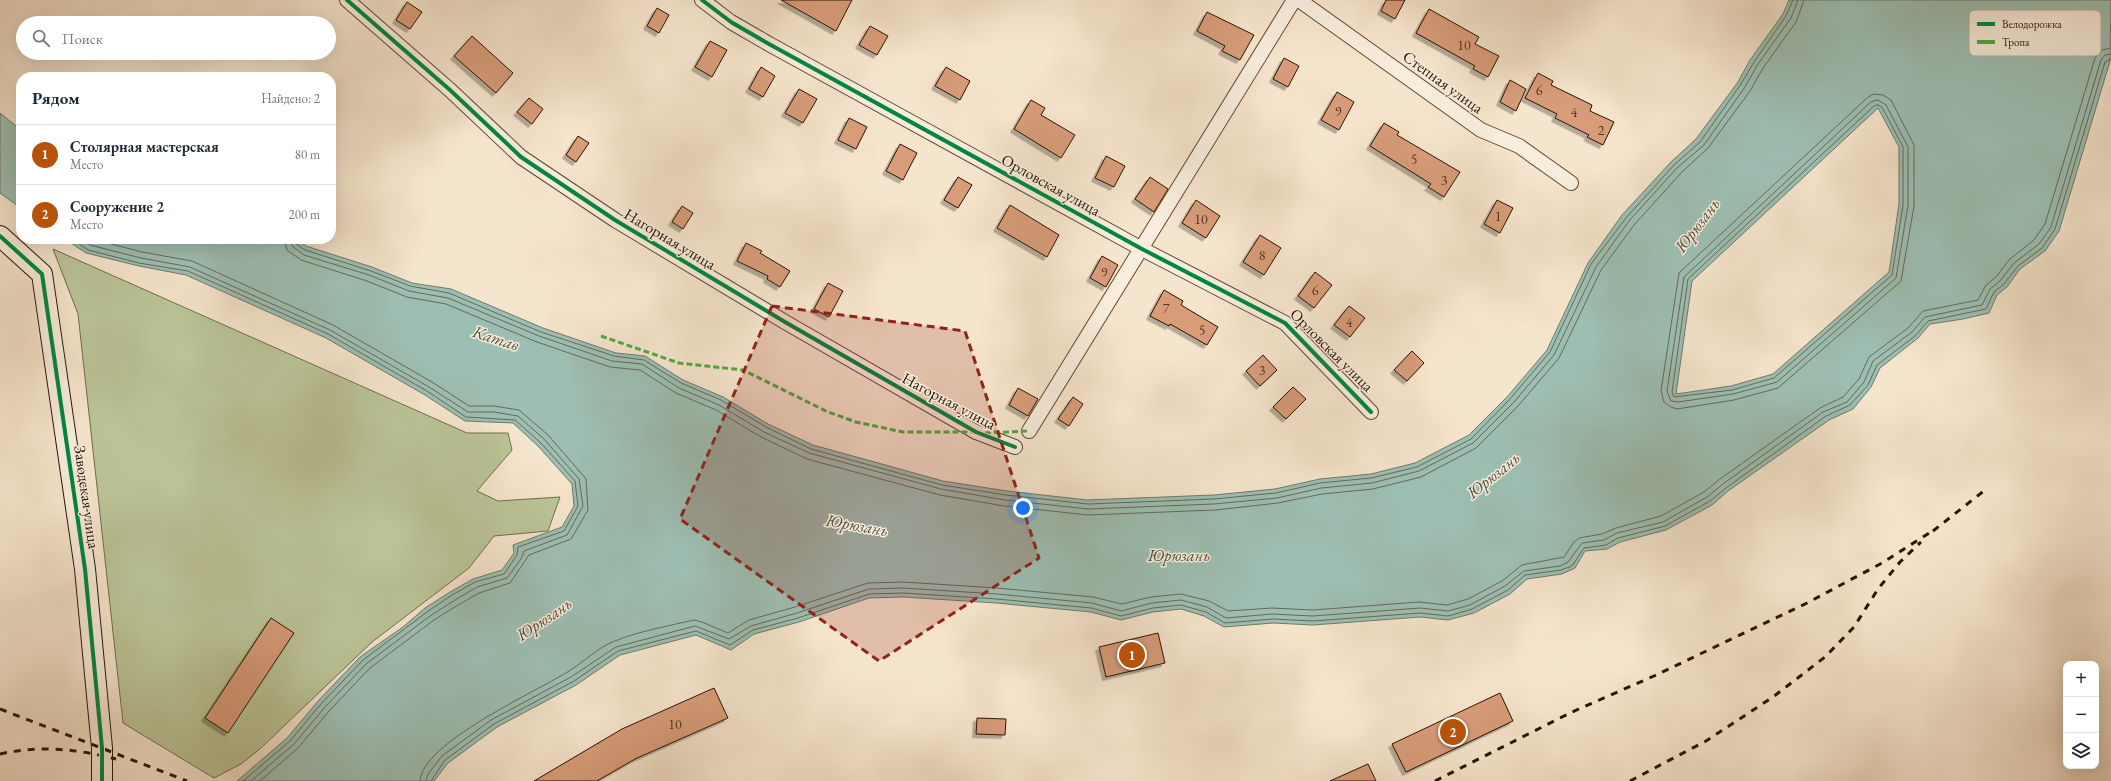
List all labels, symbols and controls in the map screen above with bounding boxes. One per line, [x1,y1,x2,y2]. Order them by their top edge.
legend [1969,10,2101,56]
search box [16,16,336,60]
text: Велодорожка [2002,17,2062,31]
icon: search [30,27,52,49]
text: Поиск [62,29,103,48]
text: Тропа [2002,35,2030,49]
house number: 10 [1457,36,1471,54]
street label: Степная улица [1399,46,1488,119]
house number: 6 [1536,81,1543,99]
text: Рядом [32,87,80,109]
text: Найдено: 2 [261,90,320,107]
house number: 9 [1335,102,1342,120]
house number: 4 [1571,103,1578,121]
house number: 2 [1598,121,1605,139]
text: Столярная мастерская [70,137,219,156]
text: 1 [42,146,48,163]
text: 80 m [295,146,320,163]
street label: Орловская улица [998,149,1105,221]
house number: 5 [1411,150,1417,168]
text: Место [70,156,103,173]
house number: 3 [1441,171,1448,189]
water label: Юрюзань [1669,193,1725,257]
text: Сооружение 2 [70,197,164,216]
street label: Нагорная улица [620,203,720,275]
text: 2 [42,206,48,223]
text: 200 m [289,206,320,223]
house number: 1 [1495,207,1501,225]
house number: 10 [1194,210,1208,228]
text: Место [70,216,103,233]
house number: 8 [1259,246,1266,264]
house number: 9 [1101,263,1108,281]
house number: 6 [1312,281,1319,299]
house number: 7 [1163,299,1170,317]
street label: Орловская улица [1286,304,1379,397]
house number: 4 [1346,313,1353,331]
water label: Катав [469,320,523,356]
house number: 5 [1199,321,1205,339]
house number: 3 [1259,361,1266,379]
street label: Нагорная улица [898,367,1000,435]
street label: Заводская улица [69,444,105,551]
water label: Юрюзань [1461,447,1524,504]
your location [1013,498,1033,518]
water label: Юрюзань [823,509,890,541]
water label: Юрюзань [1147,544,1210,566]
water label: Юрюзань [511,592,576,646]
pin: 1 [1119,640,1145,670]
map controls [2063,661,2099,769]
button: + [2063,661,2099,697]
button: − [2063,697,2099,733]
house number: 10 [668,715,682,733]
pin: 2 [1440,717,1466,747]
button: layers [2063,733,2099,769]

